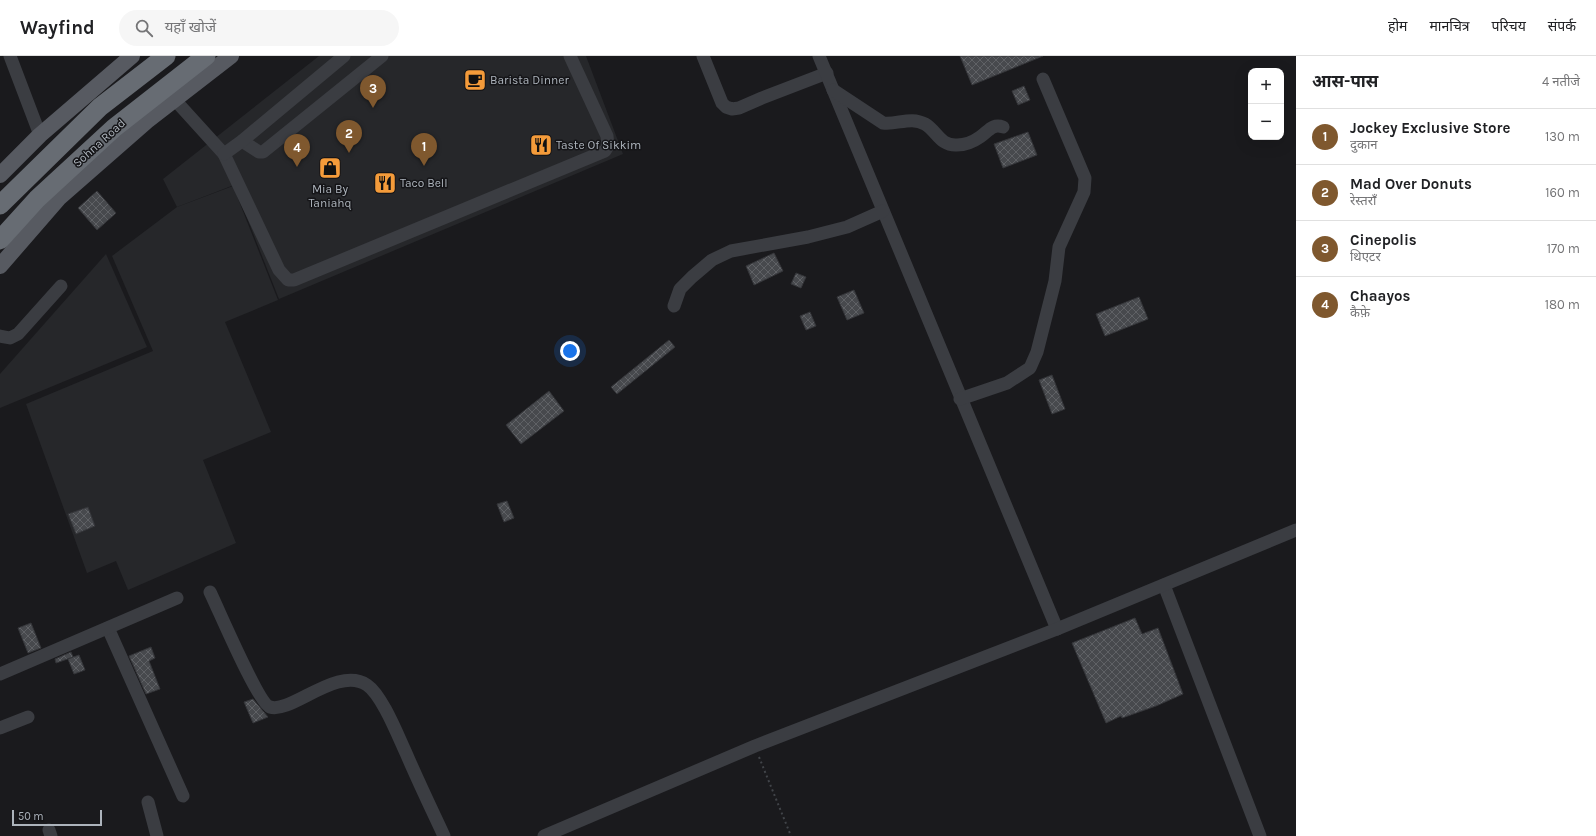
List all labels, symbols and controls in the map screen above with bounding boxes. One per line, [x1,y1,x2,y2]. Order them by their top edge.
search box [119,10,399,46]
text: Wayfind [20,17,95,39]
icon: search [133,17,155,39]
text: यहाँ खोजें [165,18,216,36]
text: होम [1388,18,1407,35]
text: मानचित्र [1429,18,1470,35]
text: परिचय [1492,18,1526,35]
text: संपर्क [1548,18,1576,35]
cafe icon: Barista Dinner [462,67,488,93]
map controls [1248,68,1284,140]
button: + [1248,68,1284,104]
text: आस-पास [1312,71,1378,91]
place label: Barista Dinner [490,73,569,87]
text: 4 नतीजे [1542,74,1580,89]
pin: 3 [360,75,386,108]
button: − [1248,104,1284,140]
street label: Sohna Road [70,116,128,170]
text: Jockey Exclusive Store [1350,119,1510,137]
pin: 2 [336,120,362,153]
text: 1 [1323,129,1327,144]
text: 130 m [1545,129,1580,144]
restaurant icon: Taste Of Sikkim [528,132,554,158]
pin: 1 [411,133,437,166]
pin: 4 [284,134,310,167]
text: दुकान [1350,137,1377,152]
place label: Taste Of Sikkim [556,138,641,152]
shop icon: Mia By Taniahq [317,155,343,181]
restaurant icon: Taco Bell [372,170,398,196]
text: Mad Over Donuts [1350,175,1472,193]
place label: Taco Bell [400,176,448,190]
place label: Mia By Taniahq [308,182,352,210]
text: 2 [1321,185,1329,200]
text: 160 m [1545,185,1580,200]
text: रेस्तराँ [1350,193,1376,208]
text: Cinepolis [1350,231,1417,249]
text: 3 [1321,241,1329,256]
text: 170 m [1547,241,1580,256]
text: थिएटर [1350,249,1381,264]
text: Chaayos [1350,287,1410,305]
text: 4 [1321,297,1329,312]
text: 180 m [1545,297,1580,312]
text: कैफ़े [1350,305,1370,320]
your location [560,341,580,361]
scale bar [12,808,102,827]
text: 50 m [18,810,44,823]

